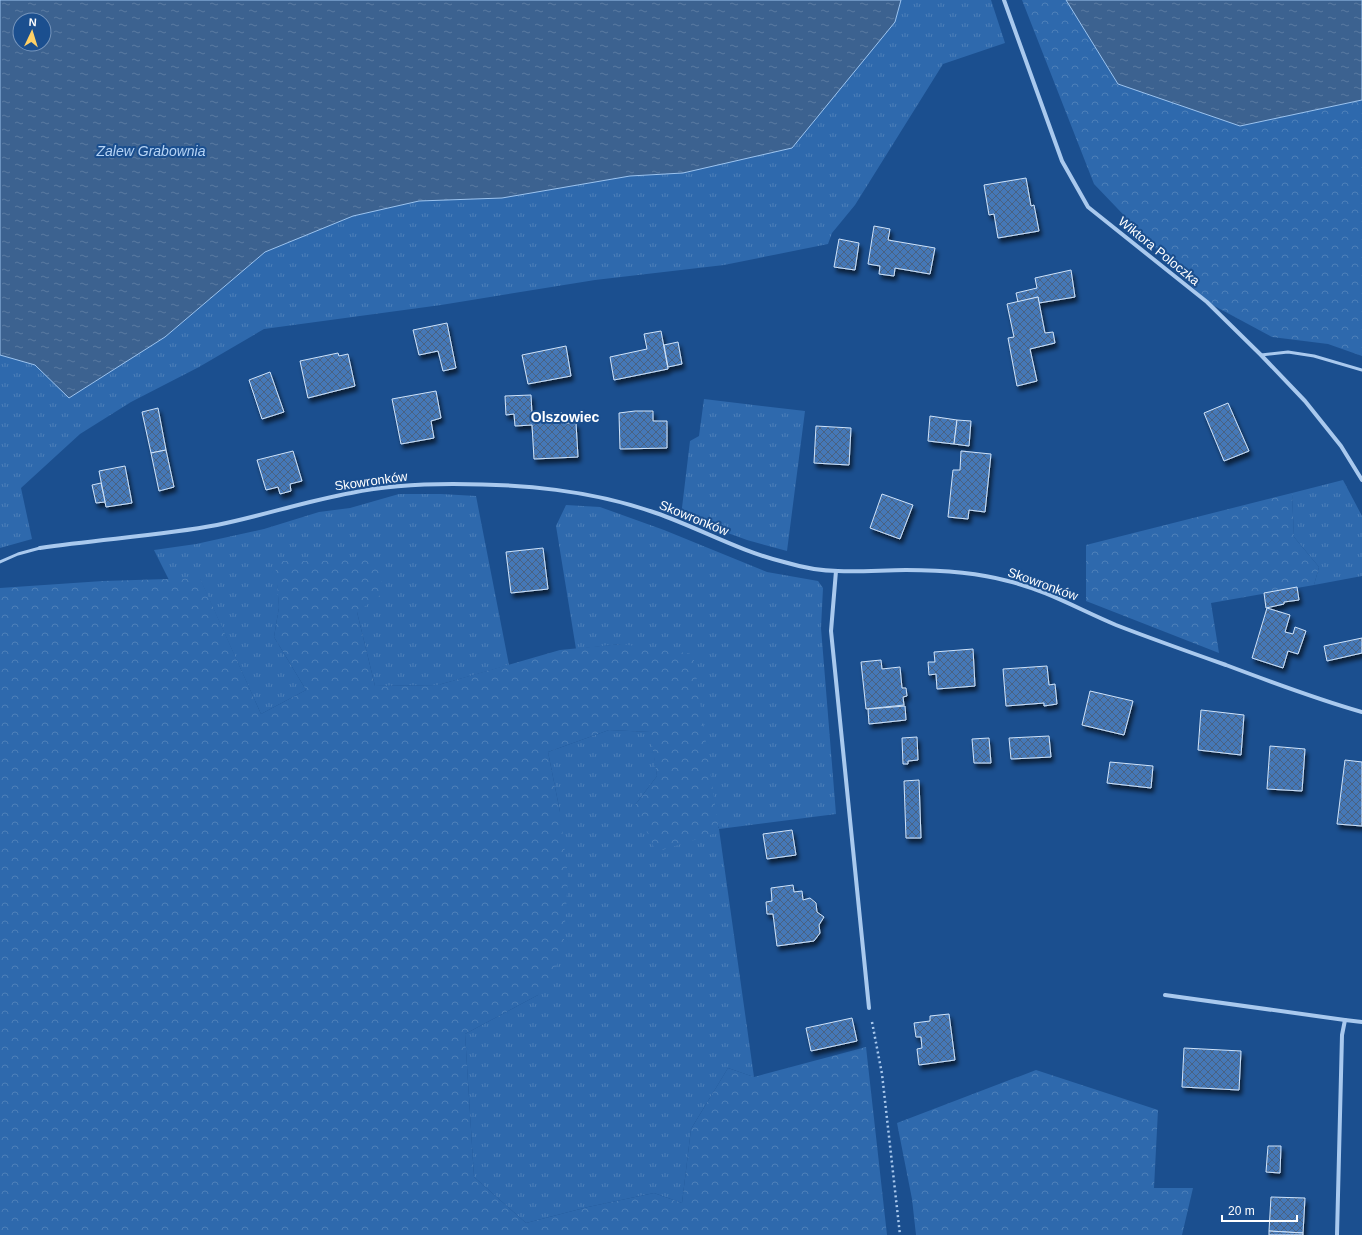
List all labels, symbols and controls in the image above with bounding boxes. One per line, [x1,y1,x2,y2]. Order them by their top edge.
north arrow [12,12,52,52]
text: N [28,16,37,28]
water label: Zalew Grabownia [96,143,206,159]
street label: Wiktora Poloczka [1115,214,1203,289]
district label: Olszowiec [531,409,599,425]
street label: Skowronków [333,468,409,494]
street label: Skowronków [657,497,732,539]
street label: Skowronków [1006,564,1081,604]
scale bar [1222,1197,1297,1223]
text: 20 m [1228,1204,1255,1218]

